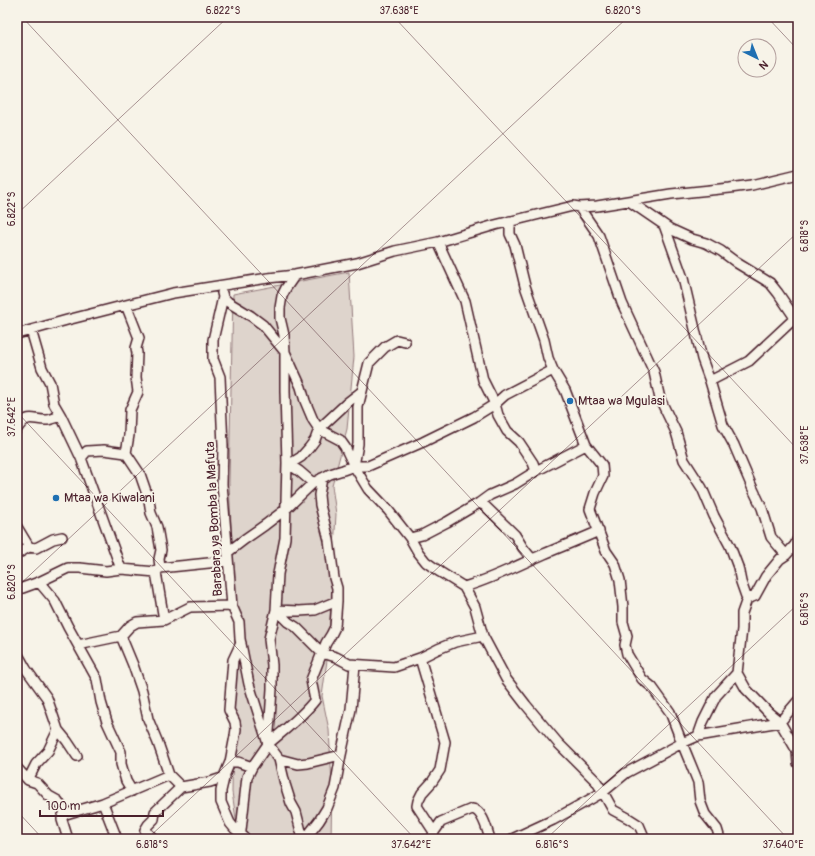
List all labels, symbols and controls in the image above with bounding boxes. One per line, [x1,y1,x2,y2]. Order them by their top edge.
text: 6.822°S [206,5,240,17]
text: 37.638°E [379,5,419,17]
text: 6.820°S [605,5,641,17]
north arrow [737,38,777,78]
text: N [756,58,771,73]
text: 6.822°S [6,192,18,226]
text: 6.818°S [799,220,811,252]
place label: Mtaa wa Mgulasi [578,393,665,409]
marker: Mtaa wa Mgulasi [565,396,575,406]
text: 37.642°E [6,397,18,437]
text: 37.638°E [799,425,811,465]
street label: Barabara ya Bomba la Mafuta [202,441,226,597]
place label: Mtaa wa Kiwalani [64,490,155,506]
marker: Mtaa wa Kiwalani [51,493,61,503]
text: 6.820°S [6,564,18,600]
text: 6.816°S [799,592,811,626]
scale bar [40,792,163,818]
text: 100 m [46,799,81,814]
text: 6.818°S [136,839,168,851]
text: 37.642°E [391,839,431,851]
text: 6.816°S [536,839,569,851]
text: 37.640°E [762,839,804,851]

